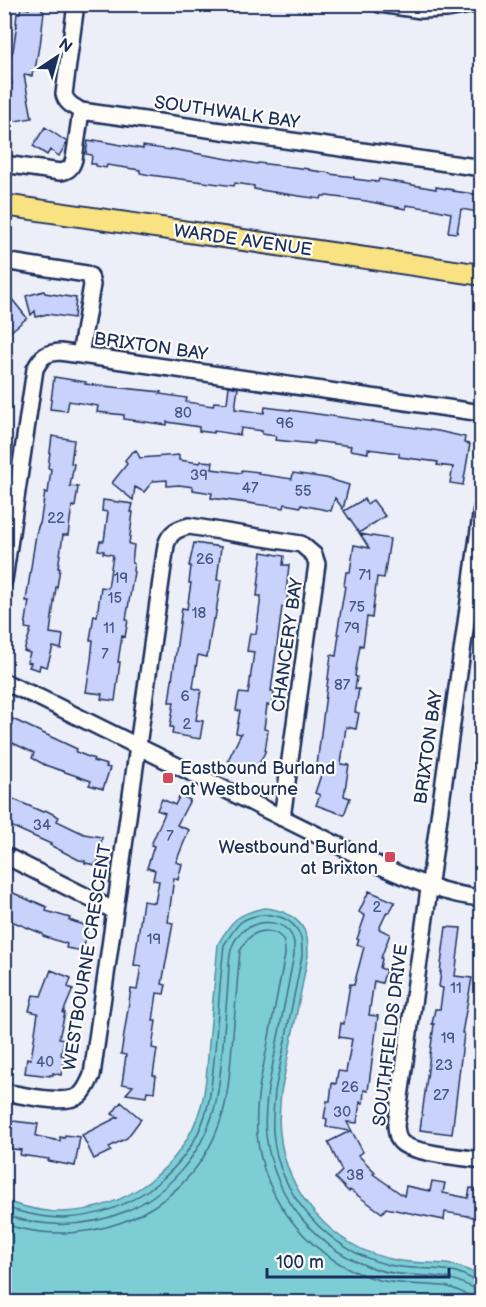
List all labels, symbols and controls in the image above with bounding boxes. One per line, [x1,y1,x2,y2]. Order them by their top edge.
north arrow [27,27,87,87]
text: N [54,35,75,57]
street label: SOUTHWALK BAY [153,92,302,133]
street label: WARDE AVENUE [172,220,314,261]
street label: BRIXTON BAY [93,328,210,365]
house number: 80 [174,404,192,423]
house number: 96 [276,414,294,433]
house number: 39 [190,466,208,485]
house number: 47 [242,479,259,498]
house number: 55 [294,482,312,501]
house number: 22 [47,509,65,528]
house number: 26 [196,550,214,569]
house number: 71 [358,566,372,585]
house number: 19 [114,569,128,588]
street label: CHANCERY BAY [268,576,307,714]
house number: 15 [108,589,122,608]
house number: 75 [349,598,365,617]
house number: 18 [192,604,207,623]
house number: 11 [103,619,115,638]
house number: 79 [344,619,360,638]
house number: 7 [101,645,109,664]
house number: 87 [334,676,351,695]
house number: 6 [180,687,190,706]
street label: BRIXTON BAY [410,688,447,805]
house number: 2 [183,715,192,734]
place label: Eastbound Burland at Westbourne [180,758,335,800]
marker: Eastbound Burland at Westbourne [161,771,175,785]
house number: 34 [33,816,51,835]
house number: 7 [166,827,174,846]
place label: Westbound Burland at Brixton [219,837,378,879]
street label: WESTBOURNE CRESCENT [59,842,116,1072]
marker: Westbound Burland at Brixton [383,850,397,864]
house number: 2 [373,898,382,917]
house number: 19 [147,930,161,949]
street label: SOUTHFIELDS DRIVE [369,943,412,1127]
house number: 11 [450,979,462,998]
house number: 19 [441,1029,455,1048]
house number: 40 [36,1053,54,1072]
house number: 23 [435,1056,453,1075]
house number: 26 [341,1078,359,1097]
house number: 27 [433,1086,450,1105]
house number: 30 [333,1103,351,1122]
house number: 38 [346,1166,364,1185]
scale bar [267,1241,448,1279]
text: 100 m [276,1252,324,1273]

